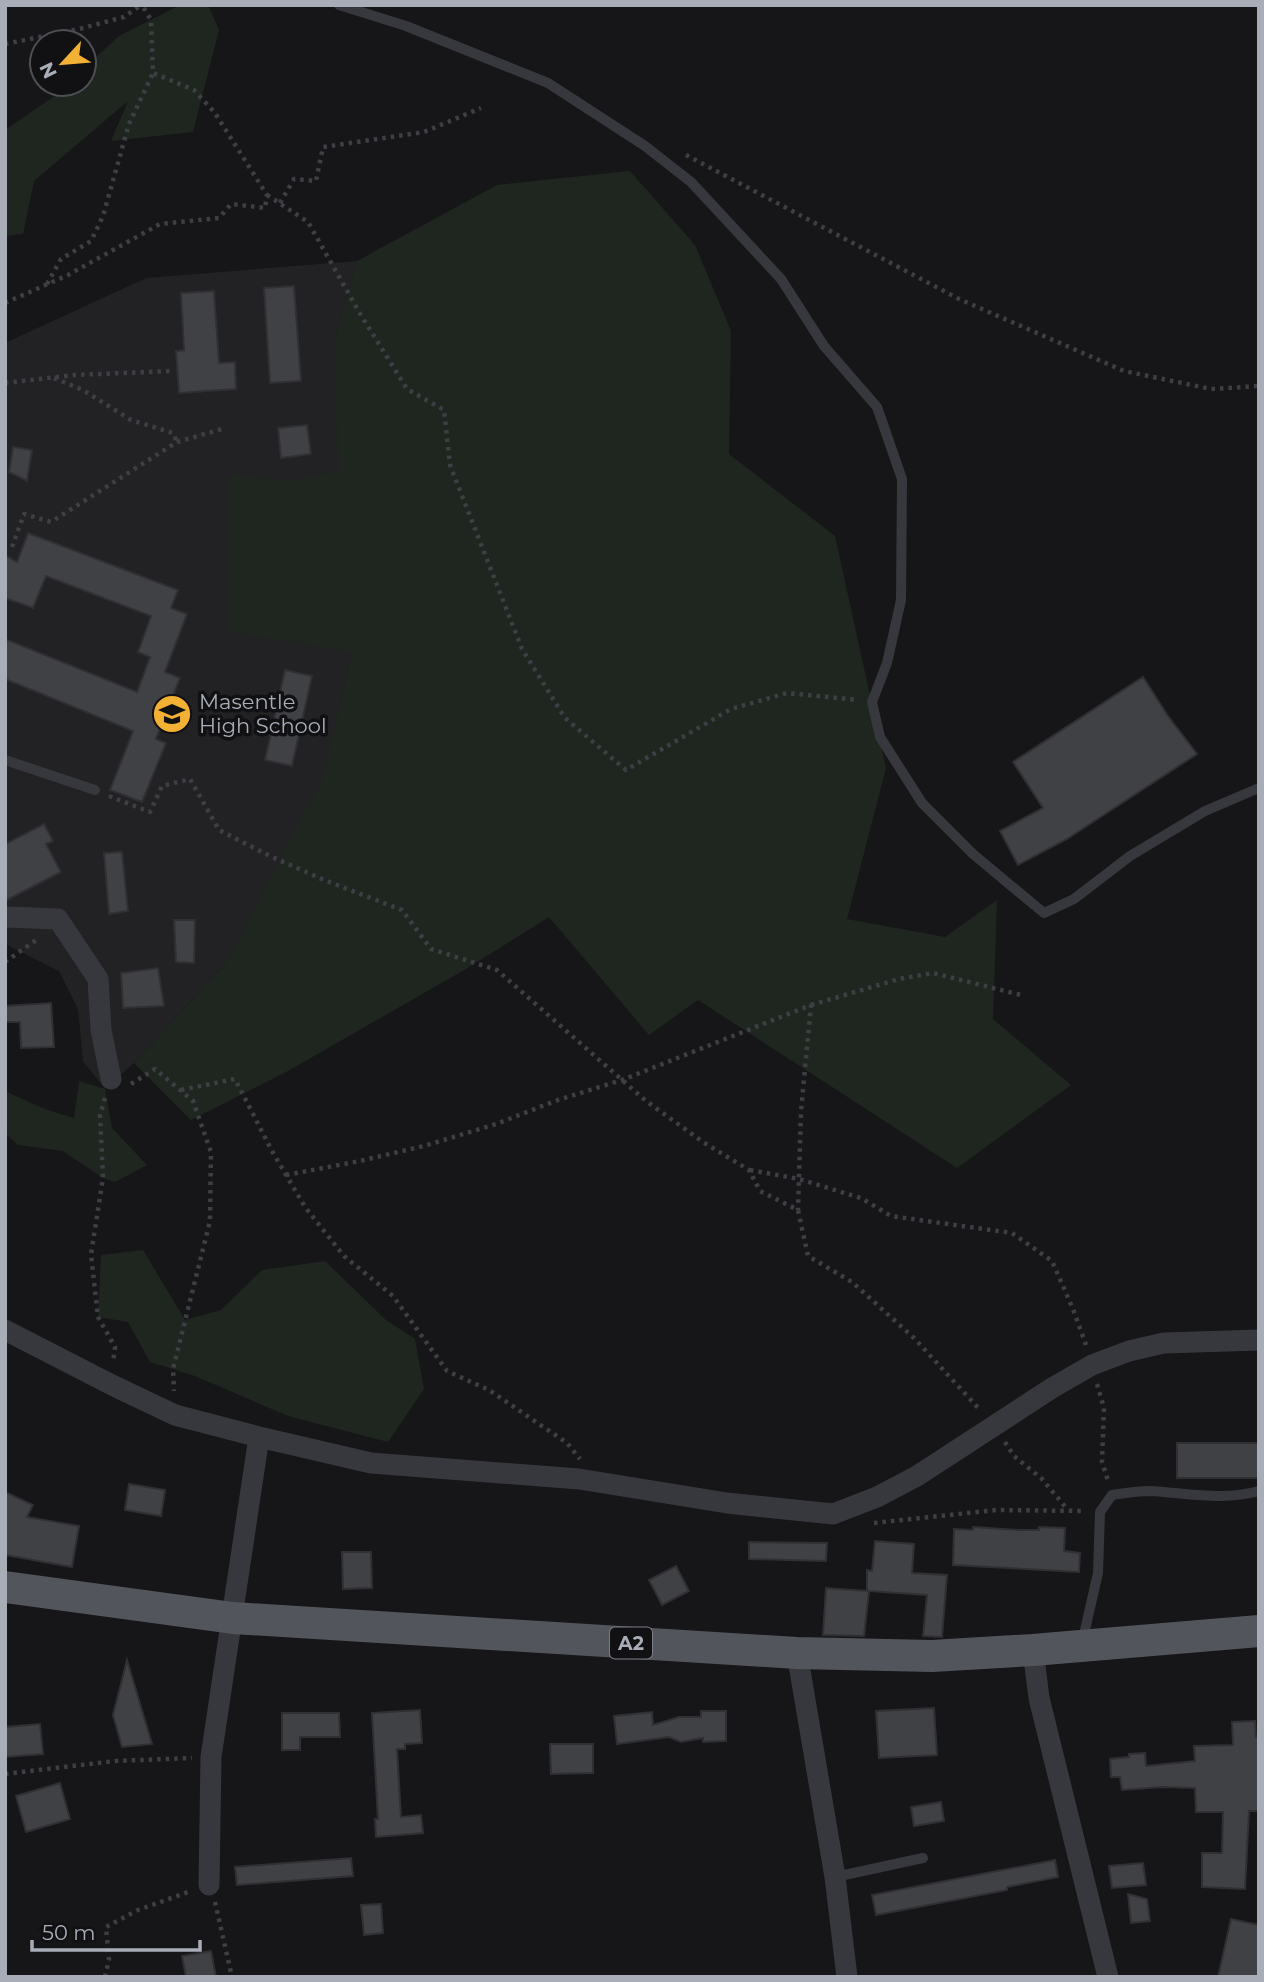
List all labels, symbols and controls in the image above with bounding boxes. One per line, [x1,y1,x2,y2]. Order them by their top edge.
north arrow [28,28,98,98]
text: N [34,58,62,82]
place label: Masentle High School [199,689,327,738]
school or university icon: Masentle High School [151,693,193,735]
road number: A2 [610,1628,652,1658]
scale bar [32,1909,200,1953]
text: 50 m [42,1920,96,1945]

